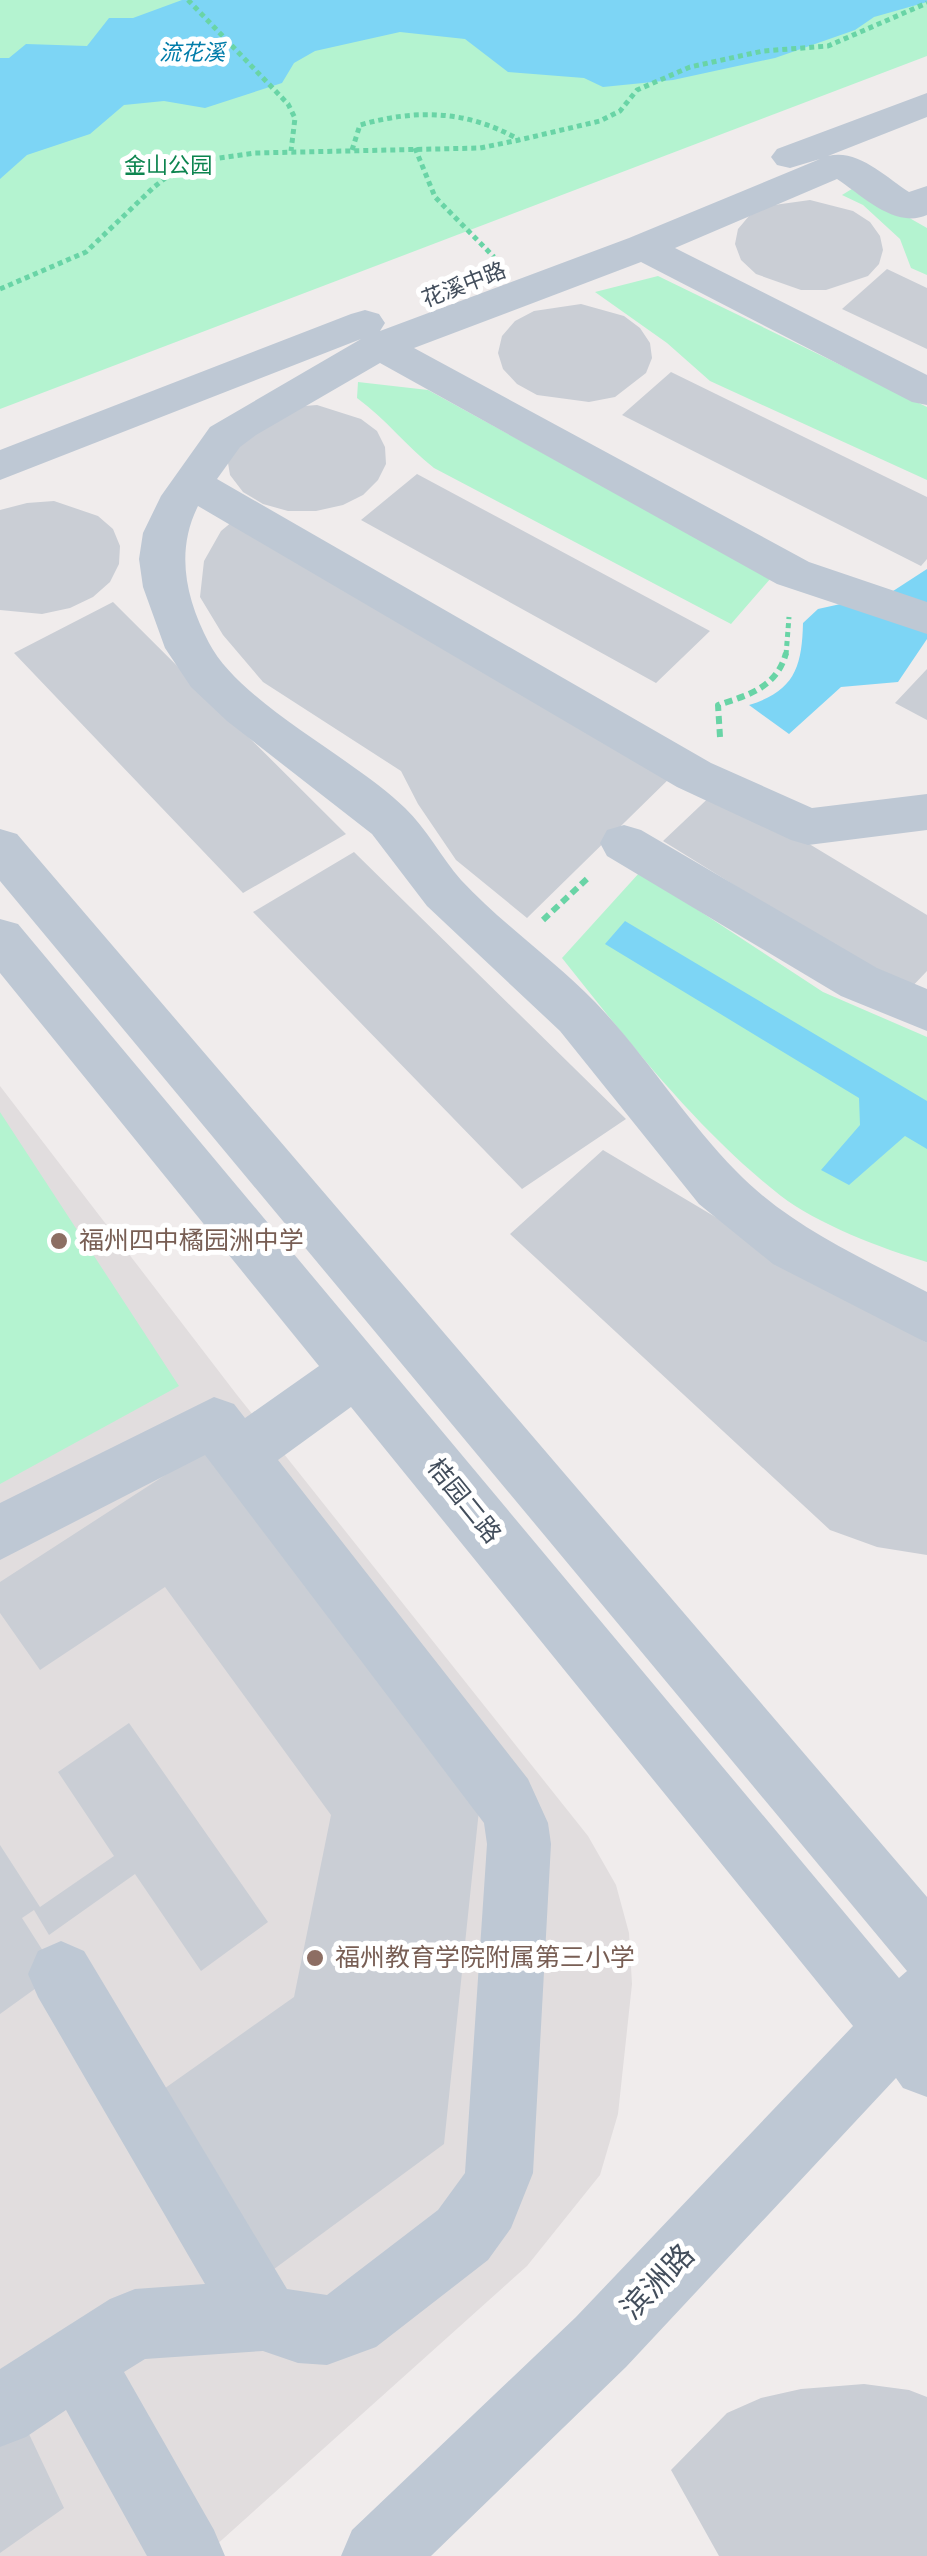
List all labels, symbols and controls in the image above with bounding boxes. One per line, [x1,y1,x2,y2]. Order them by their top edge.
water label: 流花溪 [159,37,227,69]
park label: 金山公园 [124,150,212,182]
street label: 花溪中路 [417,254,511,316]
place label: 福州四中橘园洲中学 [79,1223,304,1259]
marker: 福州四中橘园洲中学 [48,1230,70,1252]
street label: 桔园二路 [419,1451,509,1551]
place label: 福州教育学院附属第三小学 [335,1940,635,1976]
marker: 福州教育学院附属第三小学 [304,1947,326,1969]
street label: 滨洲路 [611,2235,705,2329]

